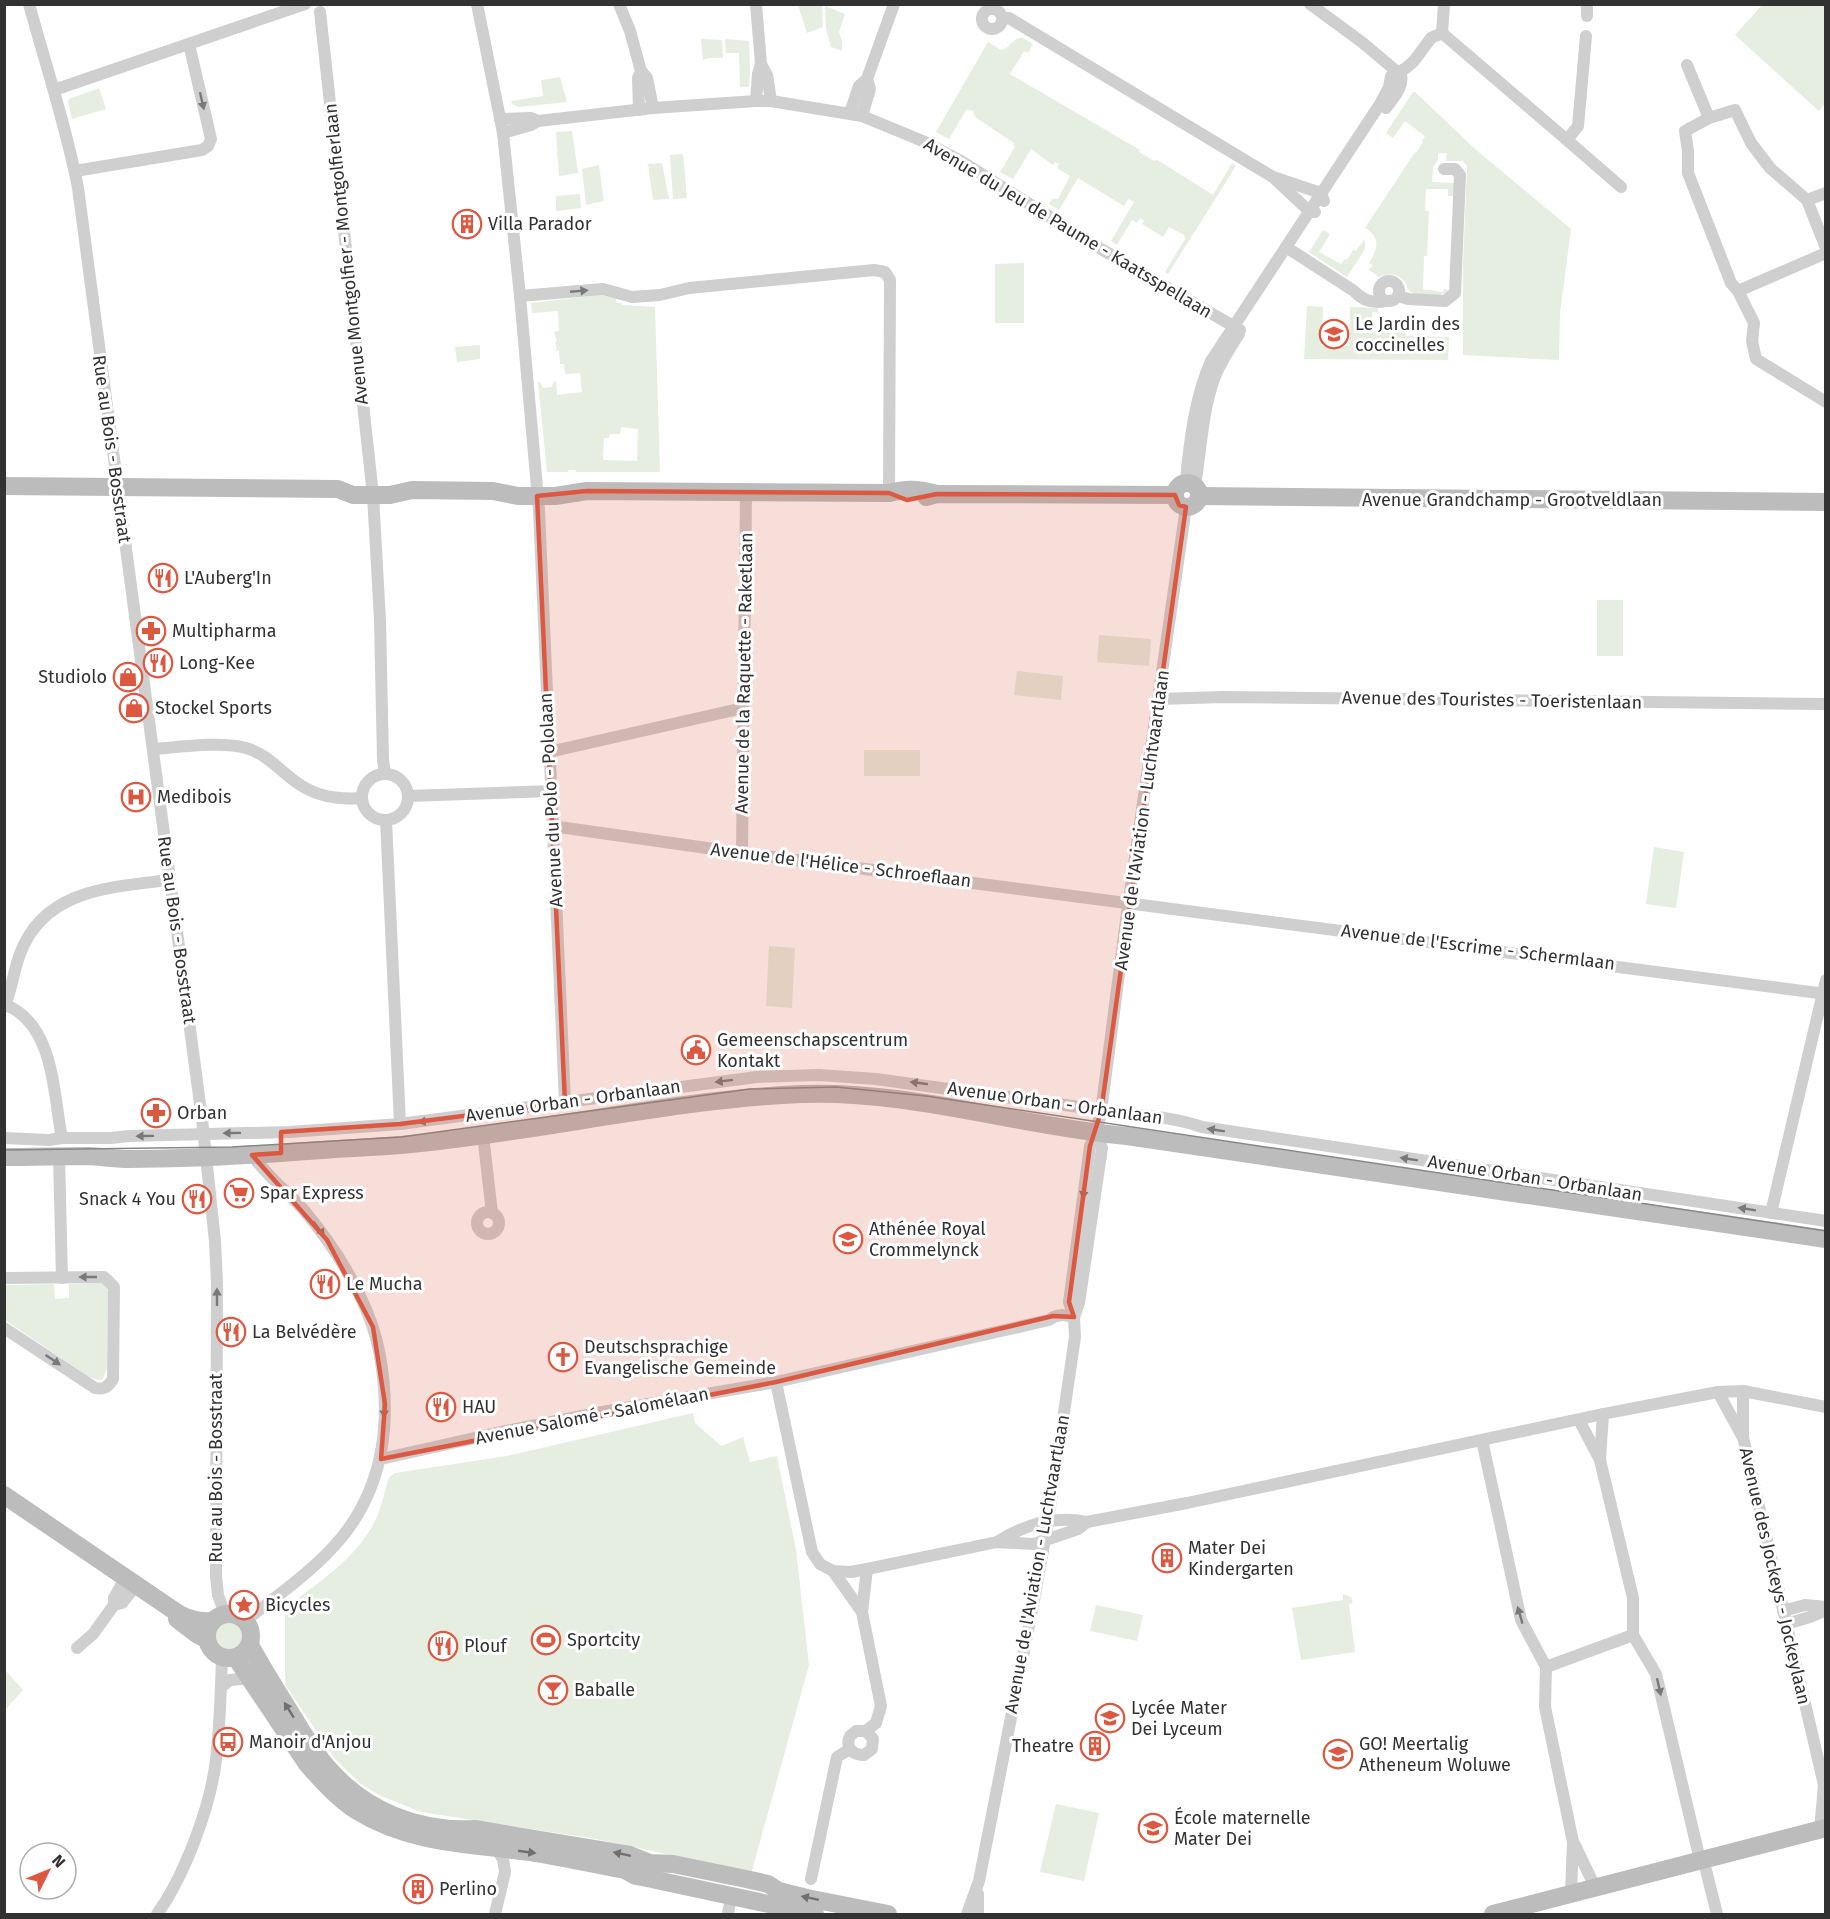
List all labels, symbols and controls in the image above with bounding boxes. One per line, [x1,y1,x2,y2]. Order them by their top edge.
one-way arrow [198,92,208,111]
street label: Avenue Montgolfier - Montgolfierlaan [319,102,373,406]
street label: Avenue du Jeu de Paume - Kaatsspellaan [920,133,1216,323]
building icon: Villa Parador [451,208,483,240]
place label: Villa Parador [488,213,592,235]
one-way arrow [569,286,588,296]
place label: Le Jardin des coccinelles [1355,313,1460,356]
school or university icon: Le Jardin des coccinelles [1318,318,1350,350]
street label: Rue au Bois - Bosstraat [88,354,136,545]
street label: Avenue Grandchamp - Grootveldlaan [1362,489,1662,511]
street label: Avenue de la Raquette - Raketlaan [731,532,757,814]
restaurant icon: L'Auberg'In [147,562,179,594]
place label: L'Auberg'In [184,567,272,589]
pharmacy icon: Multipharma [135,615,167,647]
place label: Multipharma [172,620,277,642]
restaurant icon: Long-Kee [142,647,174,679]
place label: Long-Kee [179,652,255,674]
shop icon: Studiolo [112,661,144,693]
place label: Studiolo [38,666,107,688]
street label: Avenue de l'Aviation - Luchtvaartlaan [1110,668,1174,972]
street label: Avenue des Touristes - Toeristenlaan [1342,686,1642,714]
shop icon: Stockel Sports [118,692,150,724]
street label: Avenue du Polo - Pololaan [534,692,568,908]
place label: Stockel Sports [155,697,272,719]
hospital icon: Medibois [120,781,152,813]
place label: Medibois [157,786,231,808]
street label: Rue au Bois - Bosstraat [153,835,201,1026]
street label: Avenue de l'Hélice - Schroeflaan [709,838,973,892]
street label: Avenue de l'Escrime - Schermlaan [1340,919,1616,975]
place label: Gemeenschapscentrum Kontakt [717,1029,908,1072]
public building icon: Gemeenschapscentrum Kontakt [680,1034,712,1066]
street label: Avenue Orban - Orbanlaan [464,1075,682,1127]
one-way arrow [715,1076,734,1086]
street label: Avenue Orban - Orbanlaan [946,1077,1164,1129]
one-way arrow [909,1079,928,1088]
pharmacy icon: Orban [140,1097,172,1129]
place label: Orban [177,1102,227,1124]
one-way arrow [417,1116,436,1125]
one-way arrow [1206,1125,1225,1134]
one-way arrow [223,1128,242,1138]
one-way arrow [136,1131,155,1140]
street label: Avenue Orban - Orbanlaan [1426,1150,1644,1206]
one-way arrow [1399,1154,1418,1163]
supermarket icon: Spar Express [223,1177,255,1209]
one-way arrow [1080,1180,1089,1199]
place label: Spar Express [260,1182,364,1204]
restaurant icon: Snack 4 You [181,1183,213,1215]
place label: Snack 4 You [79,1188,176,1210]
one-way arrow [1737,1205,1756,1214]
place label: Athénée Royal Crommelynck [869,1218,986,1261]
one-way arrow [313,1222,325,1237]
school or university icon: Athénée Royal Crommelynck [832,1223,864,1255]
restaurant icon: Le Mucha [309,1268,341,1300]
one-way arrow [79,1272,98,1282]
place label: Le Mucha [346,1273,423,1295]
one-way arrow [212,1287,222,1306]
restaurant icon: La Belvédère [215,1316,247,1348]
place label: La Belvédère [252,1321,357,1343]
place label: Deutschsprachige Evangelische Gemeinde [584,1336,776,1379]
church icon: Deutschsprachige Evangelische Gemeinde [547,1341,579,1373]
one-way arrow [45,1354,61,1365]
street label: Rue au Bois - Bosstraat [205,1373,227,1563]
street label: Avenue Salomé - Salomélaan [473,1383,711,1449]
restaurant icon: HAU [425,1391,457,1423]
place label: HAU [462,1396,496,1418]
one-way arrow [379,1400,389,1419]
street label: Avenue de l'Aviation - Luchtvaartlaan [1000,1413,1074,1715]
street label: Avenue des Jockeys - Jockeylaan [1735,1445,1815,1707]
place label: Mater Dei Kindergarten [1188,1537,1294,1580]
building icon: Mater Dei Kindergarten [1151,1542,1183,1574]
place icon: Bicycles [228,1589,260,1621]
place label: Bicycles [265,1594,330,1616]
one-way arrow [1515,1606,1524,1624]
sports icon: Sportcity [530,1624,562,1656]
place label: Sportcity [567,1629,640,1651]
restaurant icon: Plouf [427,1630,459,1662]
place label: Plouf [464,1635,508,1657]
bar icon: Baballe [537,1674,569,1706]
one-way arrow [1654,1677,1664,1696]
place label: Baballe [574,1679,635,1701]
place label: Lycée Mater Dei Lyceum [1131,1697,1227,1740]
one-way arrow [283,1702,294,1718]
school or university icon: Lycée Mater Dei Lyceum [1094,1702,1126,1734]
bus stop icon: Manoir d'Anjou [212,1726,244,1758]
building icon: Theatre [1079,1730,1111,1762]
place label: Manoir d'Anjou [249,1731,372,1753]
place label: GO! Meertalig Atheneum Woluwe [1359,1733,1511,1776]
place label: Theatre [1012,1735,1074,1757]
school or university icon: GO! Meertalig Atheneum Woluwe [1322,1738,1354,1770]
place label: École maternelle Mater Dei [1174,1806,1311,1850]
school or university icon: École maternelle Mater Dei [1137,1812,1169,1844]
north arrow [18,1841,78,1901]
one-way arrow [518,1848,537,1857]
one-way arrow [612,1849,631,1858]
text: N [48,1851,69,1871]
building icon: Perlino [402,1873,434,1905]
place label: Perlino [439,1878,497,1900]
one-way arrow [801,1893,819,1903]

